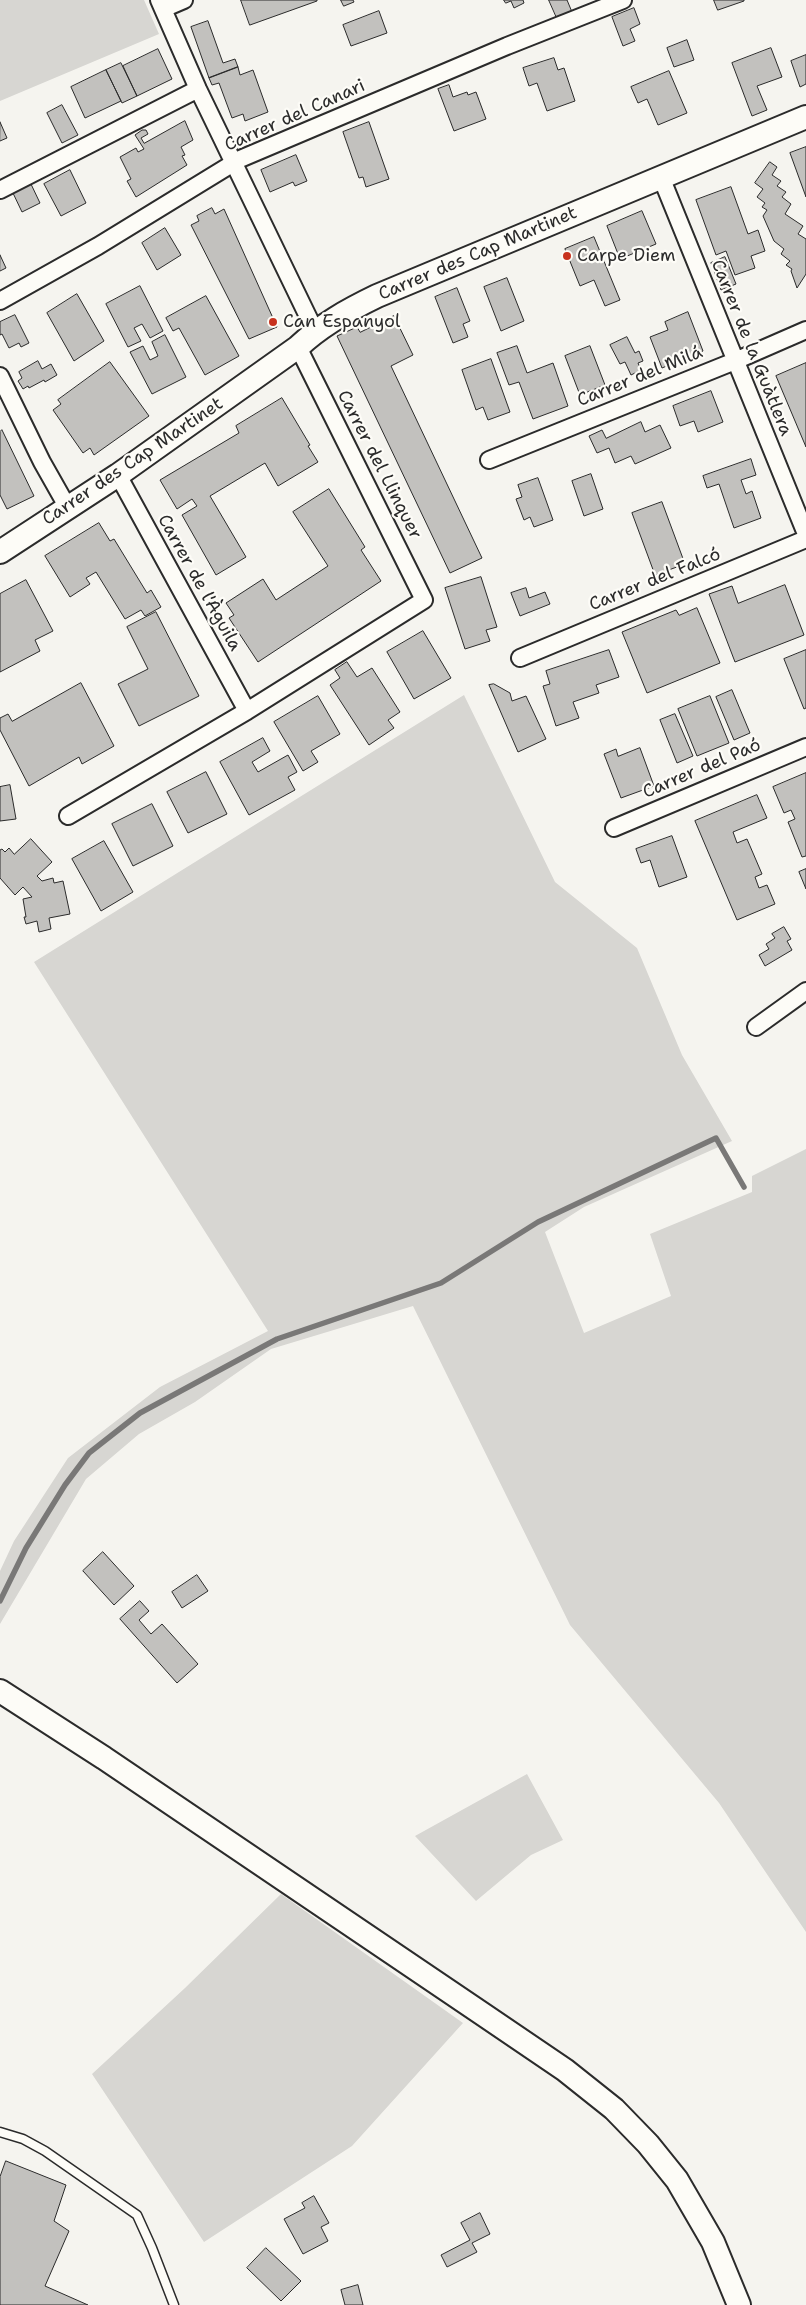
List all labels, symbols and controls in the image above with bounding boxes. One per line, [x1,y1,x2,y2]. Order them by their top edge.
street label: Carrer del Canari [221,75,369,157]
street label: Carrer des Cap Martinet [376,202,580,306]
place label: Carpe Diem [577,245,676,267]
marker: Carpe Diem [561,250,573,262]
street label: Carrer de la Guàtlera [706,257,796,439]
place label: Can Espanyol [283,311,400,333]
marker: Can Espanyol [267,316,279,328]
street label: Carrer del Milá [574,342,706,412]
street label: Carrer del Llinquer [332,387,426,543]
street label: Carrer des Cap Martinet [38,393,228,531]
street label: Carrer de l'Àguila [152,511,246,655]
street label: Carrer del Falcó [586,544,724,616]
street label: Carrer del Paó [640,734,764,804]

